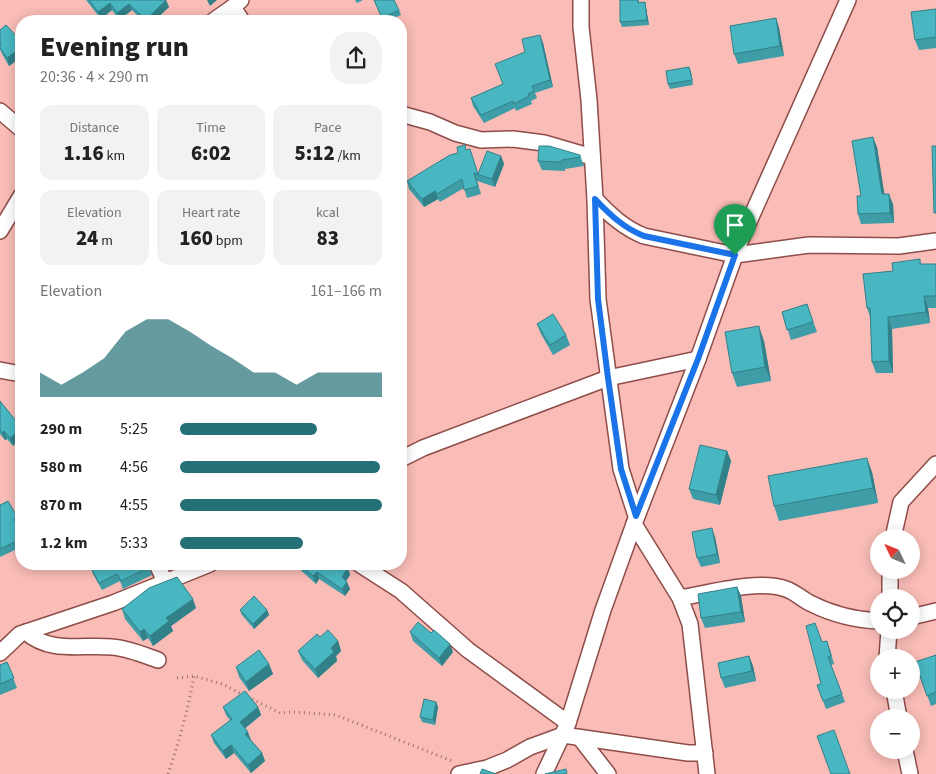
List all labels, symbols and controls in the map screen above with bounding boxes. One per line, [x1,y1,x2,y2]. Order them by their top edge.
text: Evening run [40,27,189,67]
button: share [330,32,382,84]
text: 20:36 · 4 × 290 m [40,66,149,88]
text: Distance [69,118,119,138]
text: Time [196,118,226,138]
text: Pace [314,118,341,138]
text: 1.16 [64,138,104,168]
text: 6:02 [191,138,231,168]
text: 5:12 [294,138,335,168]
text: km [104,146,125,166]
text: /km [335,146,361,166]
text: Elevation [67,203,122,223]
text: Heart rate [182,203,240,223]
text: kcal [316,203,339,223]
pin [714,204,756,255]
icon: arrive [721,211,749,239]
text: 24 [76,223,98,253]
text: 160 [179,223,213,253]
text: 83 [316,223,339,253]
text: m [98,231,113,251]
text: bpm [213,231,243,251]
text: Elevation [40,280,102,302]
text: 161–166 m [310,280,382,302]
text: 290 m [40,418,82,440]
text: 5:25 [120,418,148,440]
text: 580 m [40,456,82,478]
text: 4:56 [120,456,148,478]
text: 870 m [40,494,82,516]
text: 4:55 [120,494,148,516]
north arrow [870,529,920,579]
map controls [870,529,920,759]
text: 1.2 km [40,532,87,554]
text: 5:33 [120,532,148,554]
button: locate [870,589,920,639]
button: + [870,649,920,699]
button: − [870,709,920,759]

